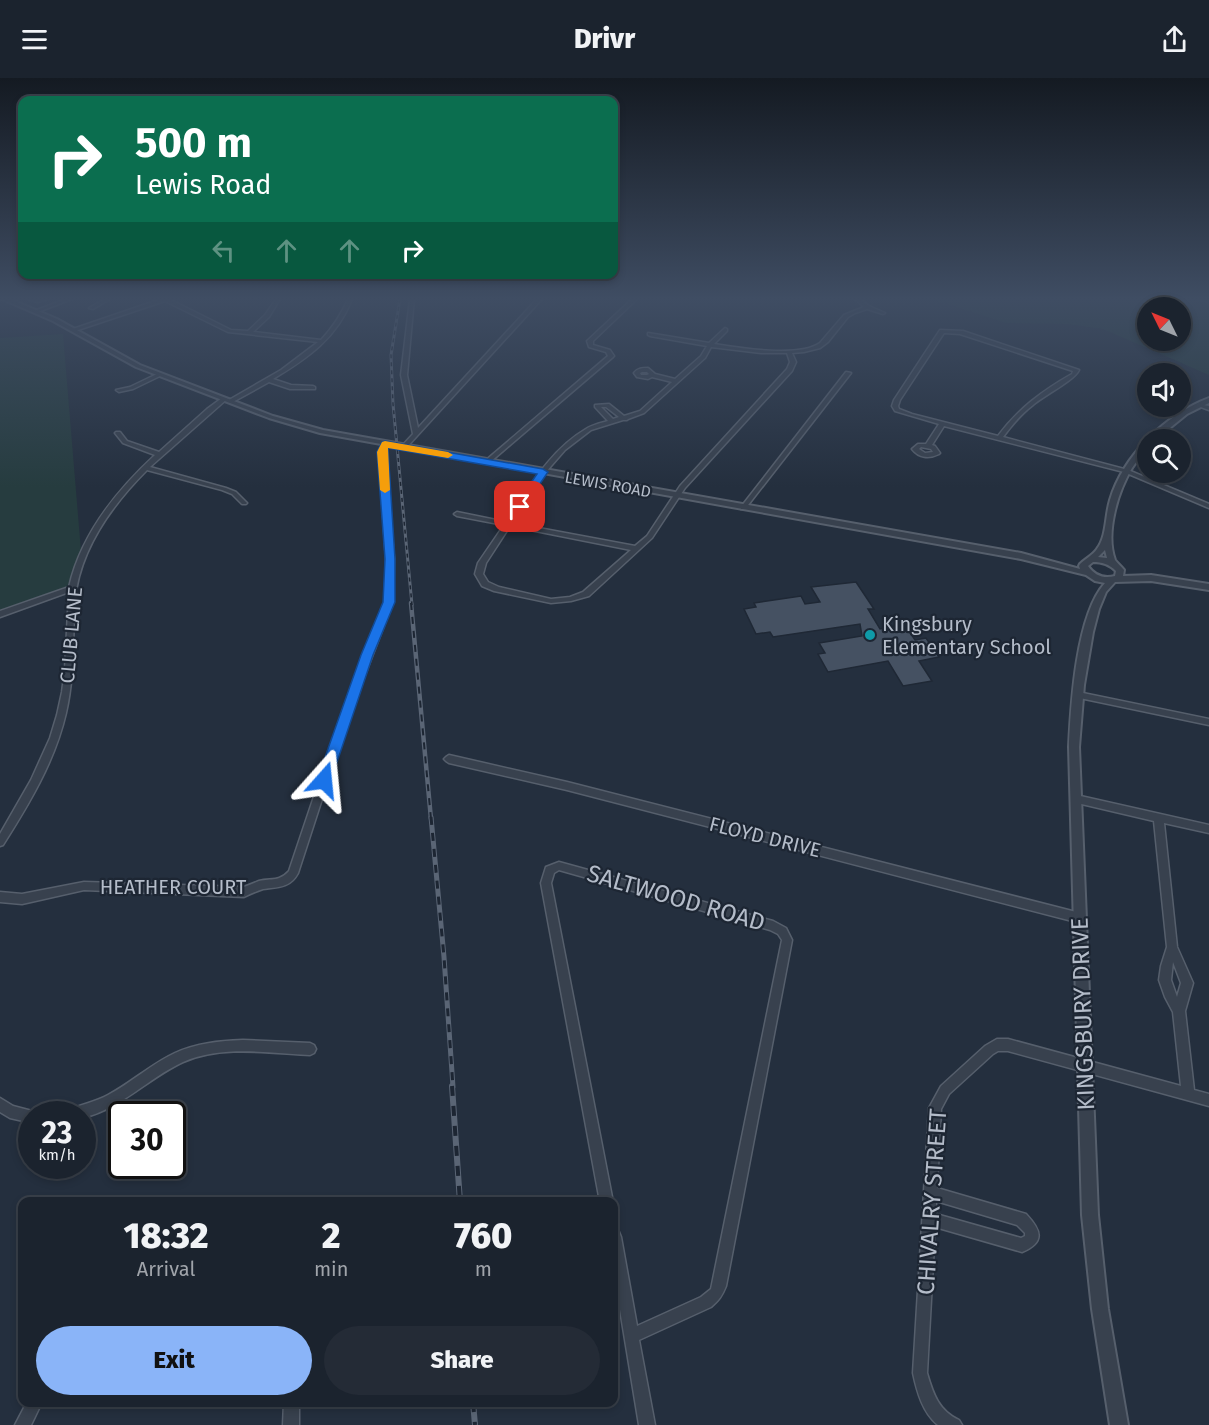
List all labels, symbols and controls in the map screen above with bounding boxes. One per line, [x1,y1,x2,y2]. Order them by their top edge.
icon: menu [18,23,51,56]
text: Drivr [574,23,635,55]
icon: share [1158,23,1191,56]
text: 500 m [135,118,252,168]
icon: right [36,120,114,198]
text: Lewis Road [135,169,272,201]
icon: left [207,234,240,267]
icon: ahead [270,234,303,267]
icon: ahead [333,234,366,267]
icon: right [396,234,429,267]
north arrow [1137,297,1191,351]
map controls [1137,297,1191,483]
button: sound [1137,363,1191,417]
button: search [1137,429,1191,483]
street label: LEWIS ROAD [563,468,653,501]
pin [494,481,545,532]
icon: arrive [503,490,536,523]
street label: CLUB LANE [55,586,87,684]
place label: Kingsbury Elementary School [882,612,1051,659]
marker: Kingsbury Elementary School [863,628,877,642]
position arrow [292,748,356,812]
street label: FLOYD DRIVE [707,812,823,862]
street label: SALTWOOD ROAD [584,859,768,937]
street label: HEATHER COURT [100,875,247,899]
street label: KINGSBURY DRIVE [1066,917,1100,1111]
speed limit sign: 30 [108,1101,186,1179]
street label: CHIVALRY STREET [912,1107,953,1296]
text: 23 [42,1115,72,1151]
text: km/h [38,1146,76,1164]
text: 18:32 [124,1214,208,1258]
text: 2 [322,1214,341,1258]
text: 760 [454,1214,512,1258]
text: Arrival [137,1257,195,1281]
text: min [314,1257,348,1281]
text: m [475,1257,492,1281]
button: Exit [36,1326,312,1395]
button: Share [324,1326,600,1395]

